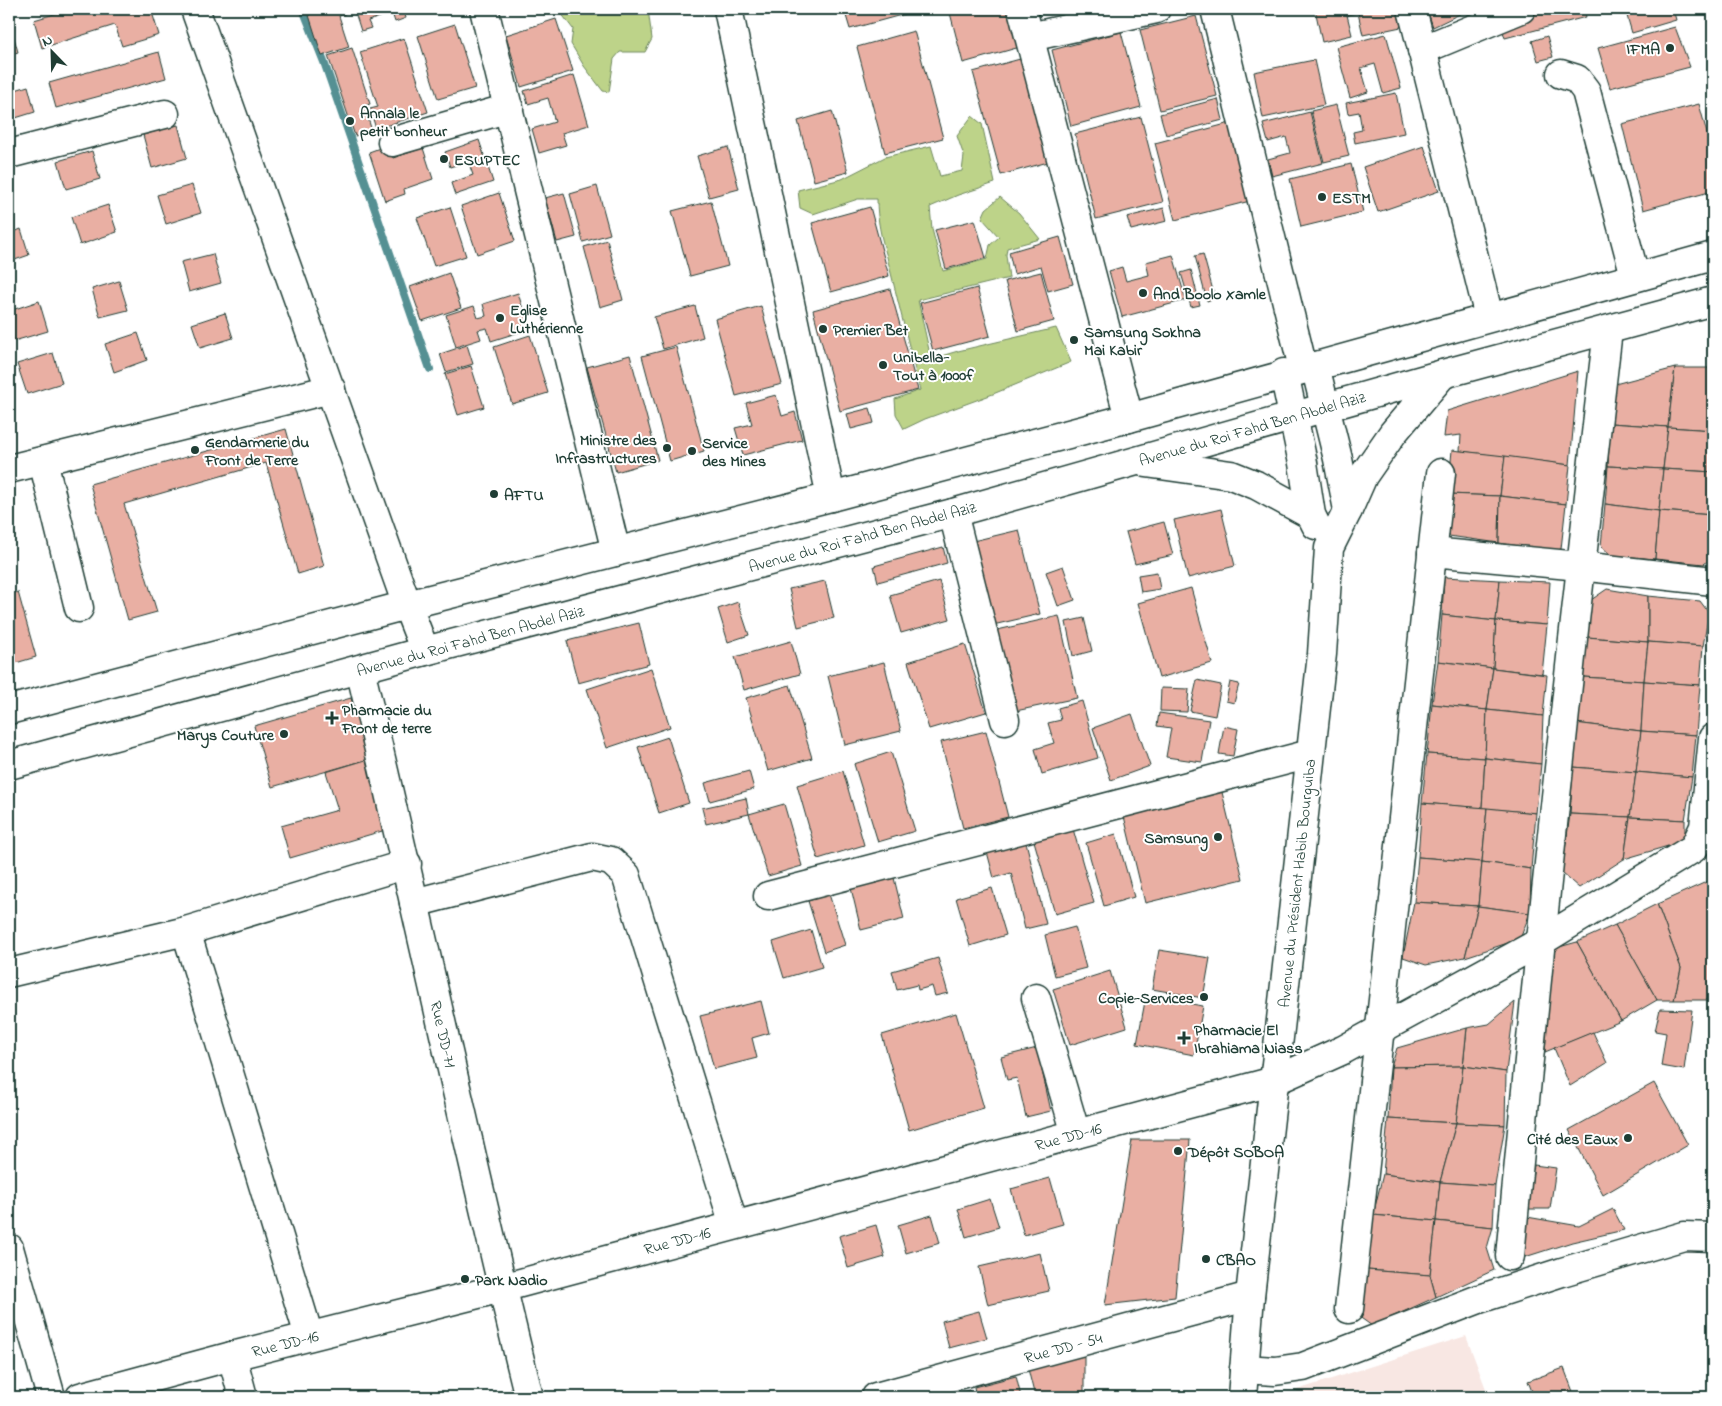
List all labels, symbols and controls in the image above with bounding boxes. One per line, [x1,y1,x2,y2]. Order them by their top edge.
north arrow [28,28,78,78]
text: N [39,30,56,53]
place label: IFMA [1626,38,1660,62]
marker: IFMA [1664,42,1676,54]
place label: Annala le petit bonheur [360,102,448,144]
marker: Annala le petit bonheur [344,115,356,127]
place label: ESUPTEC [454,149,520,173]
marker: ESUPTEC [438,153,450,165]
place label: ESTM [1332,187,1371,211]
marker: ESTM [1316,191,1328,203]
place label: And Boolo Xamle [1153,283,1267,307]
marker: And Boolo Xamle [1137,287,1149,299]
place label: Eglise Luthérienne [510,299,584,341]
marker: Eglise Luthérienne [494,312,506,324]
place label: Premier Bet [833,319,909,343]
place label: Samsung Sokhna Mai Kabir [1084,321,1201,363]
marker: Premier Bet [817,323,829,335]
marker: Samsung Sokhna Mai Kabir [1068,334,1080,346]
place label: Unibella- Tout à 1000f [893,346,974,388]
marker: Unibella- Tout à 1000f [877,359,889,371]
street label: Avenue du Roi Fahd Ben Abdel Aziz [1136,386,1369,474]
place label: Ministre des Infrastructures [555,429,657,471]
place label: Gendarmerie du Front de Terre [204,431,309,473]
place label: Service des Mines [702,432,766,474]
marker: Ministre des Infrastructures [661,442,673,454]
marker: Gendarmerie du Front de Terre [189,444,201,456]
marker: Service des Mines [686,445,698,457]
place label: AFTU [504,484,544,508]
marker: AFTU [488,488,500,500]
street label: Avenue du Roi Fahd Ben Abdel Aziz [746,496,979,580]
street label: Avenue du Roi Fahd Ben Abdel Aziz [354,600,587,684]
place label: Pharmacie du Front de terre [341,699,432,741]
marker: Pharmacie du Front de terre [326,712,338,724]
place label: Marys Couture [177,724,275,749]
marker: Marys Couture [278,728,290,740]
street label: Avenue du Président Habib Bourguiba [1273,758,1323,1009]
place label: Samsung [1144,827,1208,852]
marker: Samsung [1212,831,1224,843]
place label: Copie-Services [1098,987,1194,1011]
marker: Copie-Services [1198,991,1210,1003]
street label: Rue DD-71 [423,999,461,1070]
place label: Pharmacie El Ibrahiama Niass [1194,1019,1303,1061]
marker: Pharmacie El Ibrahiama Niass [1178,1032,1190,1044]
street label: Rue DD-16 [1032,1117,1105,1158]
place label: Cité des Eaux [1527,1128,1618,1152]
marker: Cité des Eaux [1622,1132,1634,1144]
place label: Dépôt SOBOA [1187,1141,1284,1165]
marker: Dépôt SOBOA [1172,1145,1184,1157]
street label: Rue DD-16 [641,1221,714,1262]
place label: CBAO [1216,1249,1256,1273]
marker: CBAO [1200,1253,1212,1265]
place label: Park Nadio [475,1269,548,1293]
marker: Park Nadio [459,1273,471,1285]
street label: Rue DD-16 [249,1325,322,1365]
street label: Rue DD - 54 [1022,1327,1106,1371]

